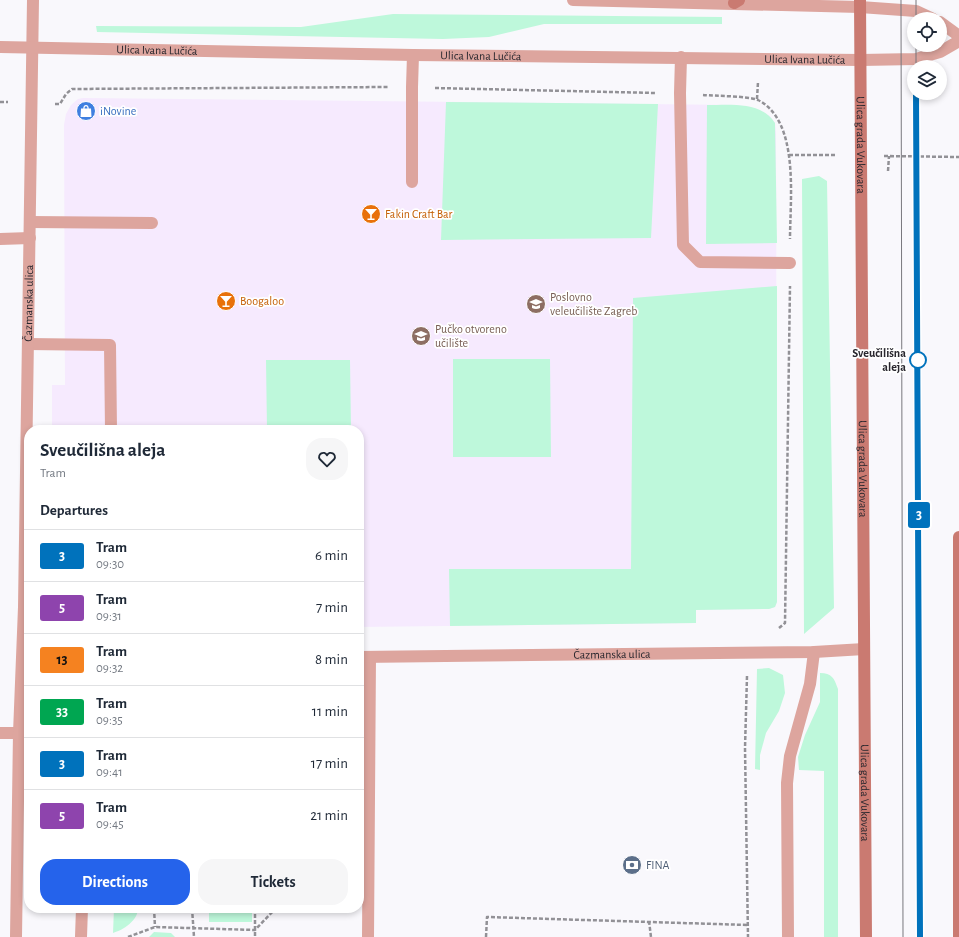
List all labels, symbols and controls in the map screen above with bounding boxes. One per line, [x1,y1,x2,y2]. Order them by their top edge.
map controls [907,12,947,100]
button: locate [907,12,947,52]
street label: Ulica Ivana Lučića [116,43,198,57]
street label: Ulica Ivana Lučića [440,49,522,62]
street label: Ulica Ivana Lučića [764,53,846,66]
button: layers [907,60,947,100]
street label: Ulica grada Vukovara [855,96,867,194]
shop icon: iNovine [75,100,97,122]
place label: iNovine [100,105,136,117]
bar icon: Fakin Craft Bar [360,203,382,225]
place label: Fakin Craft Bar [385,208,453,220]
street label: Čazmanska ulica [21,264,35,342]
bar icon: Boogaloo [215,290,237,312]
place label: Poslovno veleučilište Zagreb [550,291,637,317]
school or university icon: Poslovno veleučilište Zagreb [525,293,547,315]
place label: Boogaloo [240,295,284,307]
place label: Pučko otvoreno učilište [435,323,507,349]
school or university icon: Pučko otvoreno učilište [410,325,432,347]
place label: Sveučilišna aleja [852,347,906,374]
marker: Sveučilišna aleja [909,351,927,369]
street label: Ulica grada Vukovara [857,420,869,518]
button: heart [306,438,348,480]
text: Sveučilišna aleja [40,441,165,460]
text: Tram [40,467,66,480]
line badge: 3 [906,502,932,528]
text: Departures [40,503,108,518]
text: 3 [916,508,922,522]
text: Tram [96,540,127,555]
text: 6 min [315,548,348,563]
text: 3 [59,549,65,563]
text: 09:30 [96,558,124,571]
text: Tram [96,592,127,607]
text: 7 min [316,600,348,615]
text: 5 [59,601,65,615]
text: 09:31 [96,610,122,623]
text: Tram [96,644,127,659]
street label: Čazmanska ulica [573,648,651,661]
text: 8 min [315,652,348,667]
text: 13 [56,653,68,667]
text: 09:32 [96,662,123,675]
text: Tram [96,696,127,711]
text: 11 min [312,704,348,719]
text: 33 [56,705,68,719]
text: 09:35 [96,714,123,727]
street label: Ulica grada Vukovara [859,744,871,842]
text: Tram [96,748,127,763]
text: 17 min [311,756,348,771]
text: 3 [59,757,65,771]
text: 09:41 [96,766,123,779]
text: Tram [96,800,127,815]
text: 21 min [310,808,348,823]
text: 5 [59,809,65,823]
text: 09:45 [96,818,124,831]
bank icon: FINA [621,854,643,876]
button: Directions [40,859,190,905]
button: Tickets [198,859,348,905]
place label: FINA [646,859,670,871]

